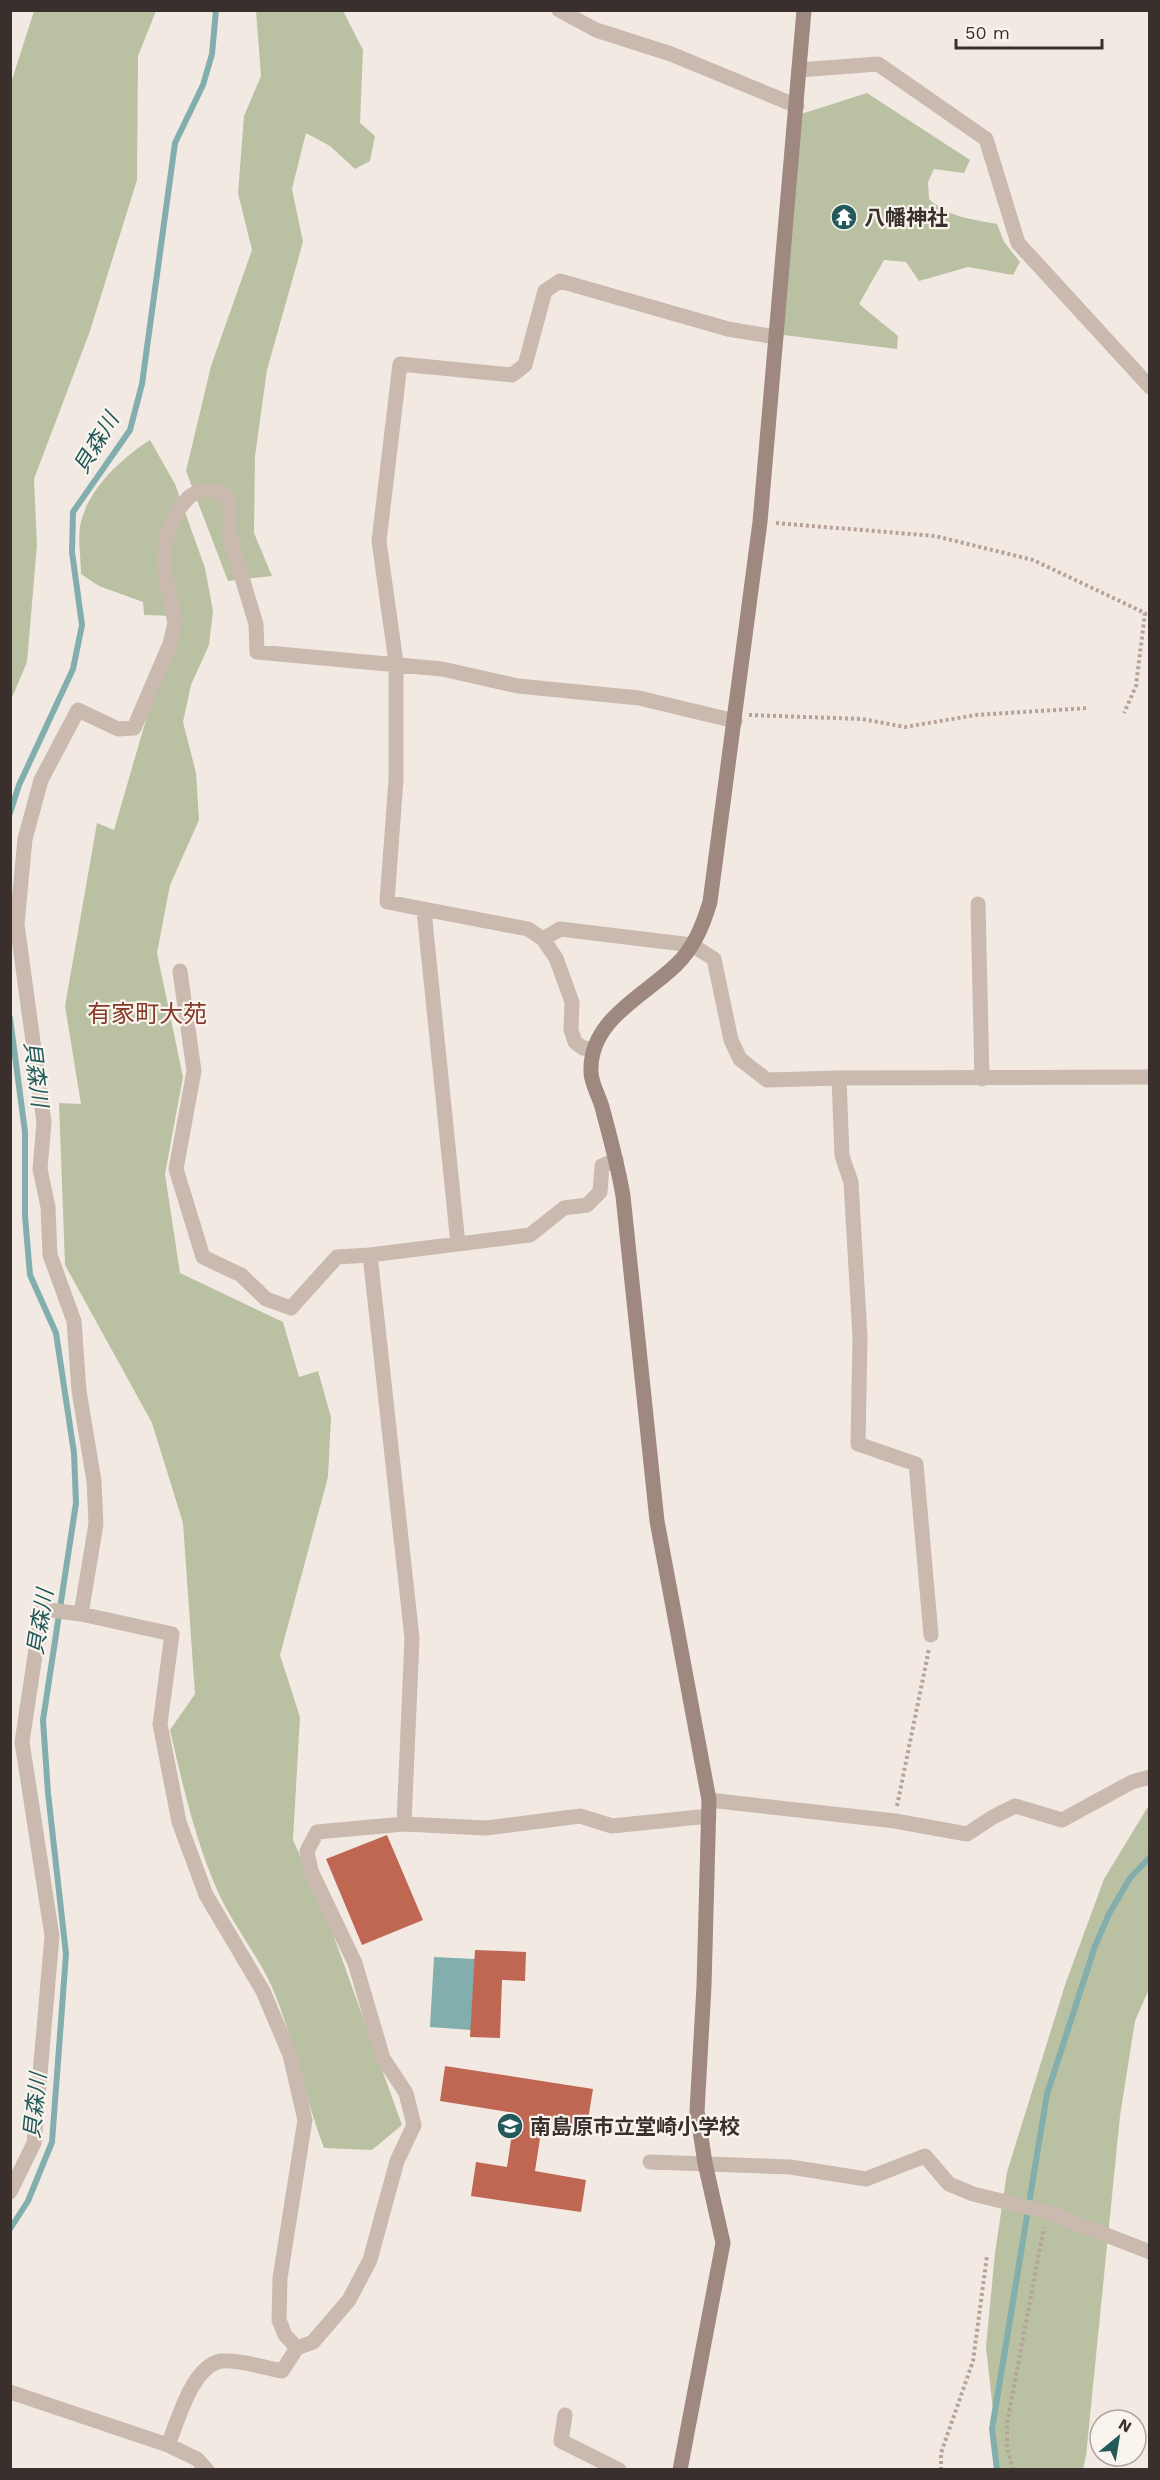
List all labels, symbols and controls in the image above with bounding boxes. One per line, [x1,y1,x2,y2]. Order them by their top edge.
scale bar [956,12,1102,50]
text: 50 m [965,22,1010,43]
temple icon: 八幡神社 [829,202,859,232]
place label: 八幡神社 [864,205,948,230]
water label: 貝森川 [68,407,125,478]
district label: 有家町大苑 [87,1000,207,1028]
water label: 貝森川 [20,1040,53,1110]
water label: 貝森川 [22,1585,58,1657]
water label: 貝森川 [19,2070,51,2140]
school or university icon: 南島原市立堂崎小学校 [495,2111,525,2141]
place label: 南島原市立堂崎小学校 [530,2114,740,2139]
north arrow [1088,2408,1148,2468]
text: N [1115,2414,1135,2437]

